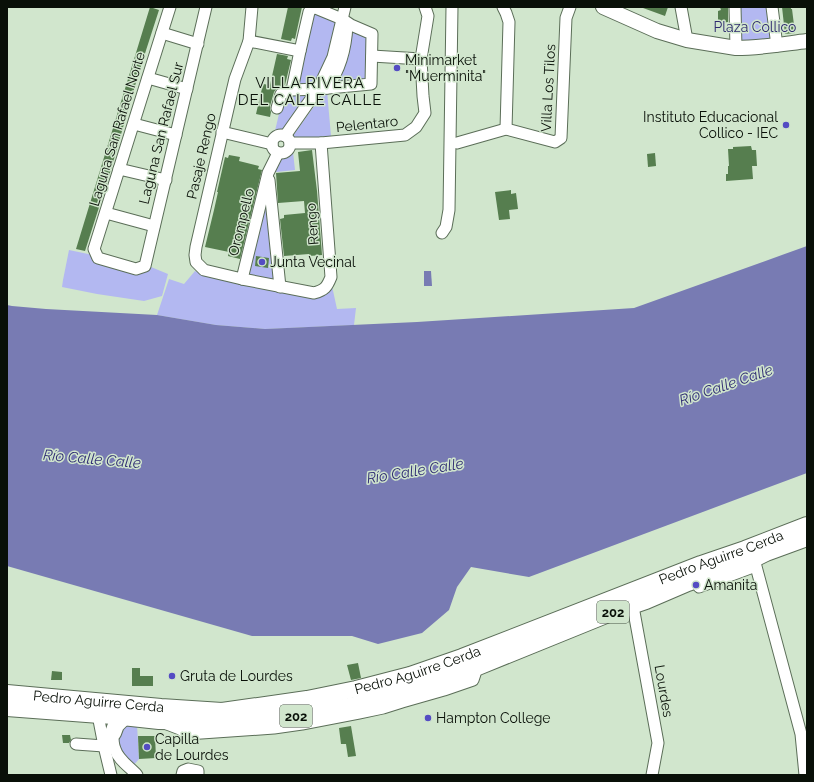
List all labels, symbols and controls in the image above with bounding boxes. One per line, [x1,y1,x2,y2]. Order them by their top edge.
park label: Plaza Collico [714,19,796,35]
street label: Villa Los Tilos [538,43,558,132]
street label: Laguna San Rafael Norte [86,50,148,208]
place label: Minimarket "Muerminita" [405,52,486,84]
street label: Laguna San Rafael Sur [136,60,186,206]
marker: Minimarket "Muerminita" [392,63,402,73]
district label: VILLA RIVERA DEL CALLE CALLE [238,74,382,109]
place label: Instituto Educacional Collico - IEC [643,109,778,141]
street label: Pasaje Rengo [183,111,219,201]
street label: Pelentaro [335,113,399,135]
marker: Instituto Educacional Collico - IEC [781,120,791,130]
street label: Orompello [225,187,257,257]
street label: Rengo [303,202,321,246]
place label: Junta Vecinal [270,254,356,270]
marker: Junta Vecinal [257,257,267,267]
water label: Río Calle Calle [677,361,775,409]
water label: Río Calle Calle [42,446,142,472]
water label: Río Calle Calle [365,454,465,488]
street label: Pedro Aguirre Cerda [657,527,785,588]
place label: Amanita [704,577,758,593]
marker: Amanita [691,580,701,590]
road number: 202 [597,601,629,623]
street label: Pedro Aguirre Cerda [353,643,483,697]
street label: Lourdes [652,663,677,719]
place label: Gruta de Lourdes [180,668,293,684]
marker: Gruta de Lourdes [167,671,177,681]
street label: Pedro Aguirre Cerda [32,687,165,715]
road number: 202 [280,705,312,727]
place label: Hampton College [436,710,551,726]
marker: Hampton College [423,713,433,723]
place label: Capilla de Lourdes [155,731,229,763]
marker: Capilla de Lourdes [142,742,152,752]

